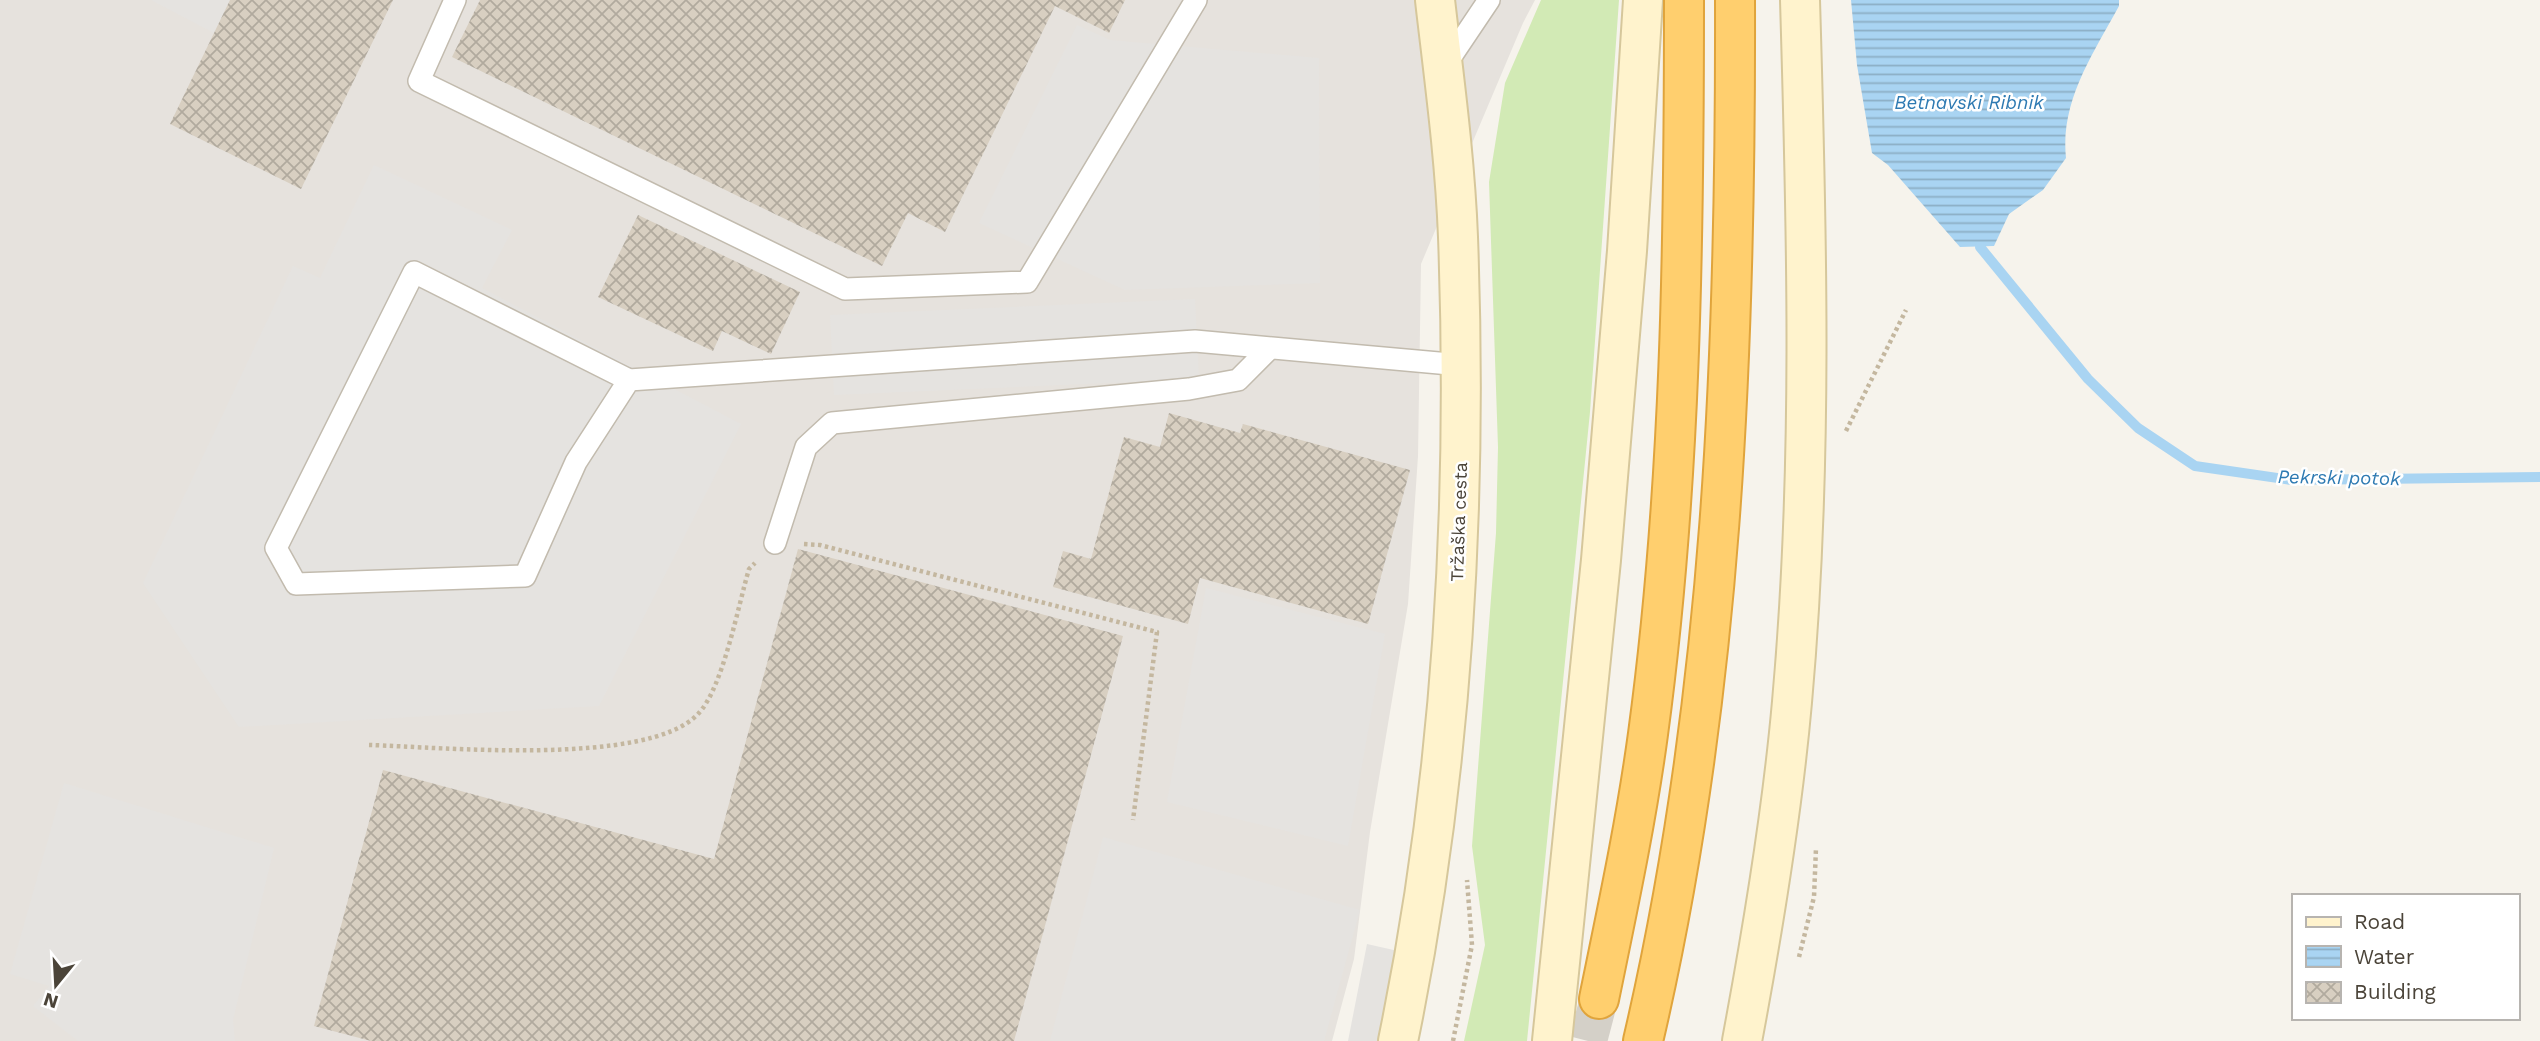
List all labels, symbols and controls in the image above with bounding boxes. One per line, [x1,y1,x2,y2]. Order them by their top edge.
water label: Betnavski Ribnik [1894,91,2044,114]
street label: Tržaška cesta [1446,462,1471,582]
water label: Pekrski potok [2277,465,2401,490]
legend [2292,894,2519,1020]
text: Road [2354,909,2405,934]
text: Water [2354,944,2415,969]
north arrow [21,950,91,1020]
text: Building [2354,979,2436,1004]
text: N [41,988,61,1014]

